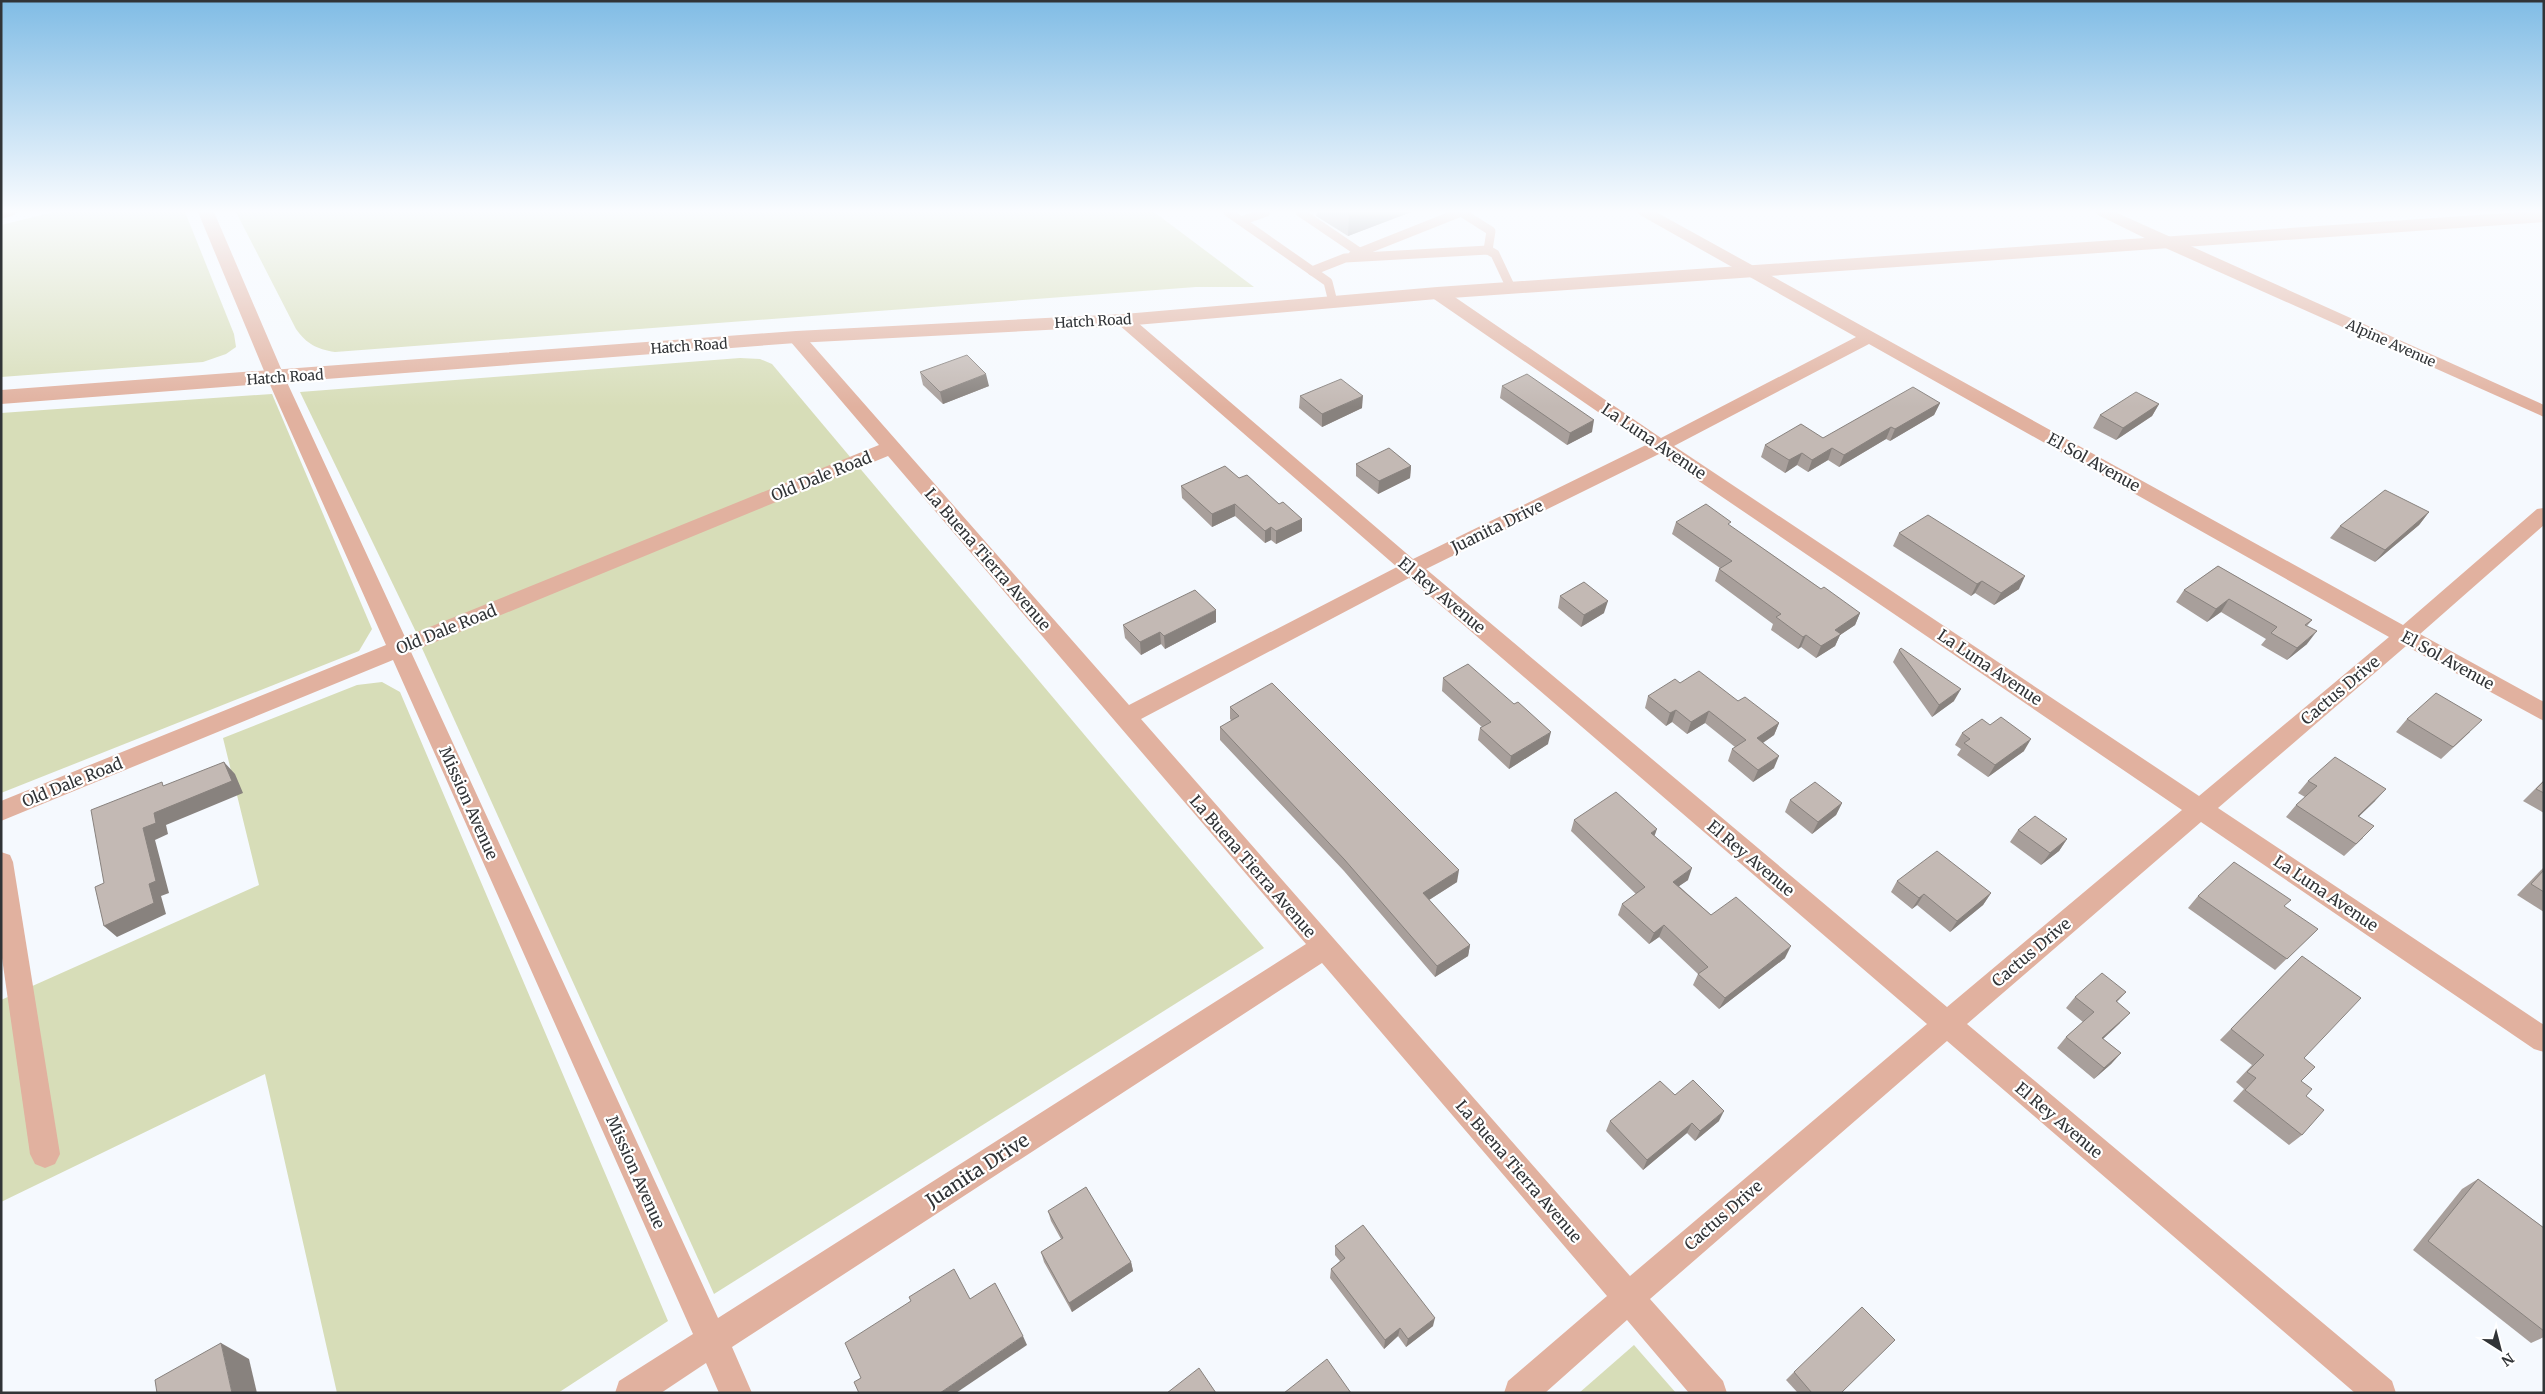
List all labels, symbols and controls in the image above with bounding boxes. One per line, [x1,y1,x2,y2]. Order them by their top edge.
street label: Hatch Road [1054,310,1133,332]
street label: Alpine Avenue [2342,315,2439,371]
street label: Hatch Road [650,334,729,358]
street label: Hatch Road [246,365,325,389]
street label: La Luna Avenue [1598,399,1710,483]
street label: El Sol Avenue [2044,428,2144,496]
street label: Old Dale Road [768,447,874,505]
street label: La Buena Tierra Avenue [921,484,1055,634]
street label: Juanita Drive [1447,495,1546,557]
street label: El Rey Avenue [1394,553,1490,637]
street label: Old Dale Road [393,600,499,658]
street label: La Luna Avenue [1934,625,2046,709]
street label: El Sol Avenue [2398,626,2498,694]
street label: Cactus Drive [2297,651,2383,729]
street label: Mission Avenue [435,743,503,863]
street label: Old Dale Road [19,753,125,811]
street label: La Buena Tierra Avenue [1186,791,1320,941]
street label: El Rey Avenue [1703,816,1799,900]
street label: La Luna Avenue [2270,851,2382,935]
street label: Cactus Drive [1988,913,2074,991]
street label: El Rey Avenue [2011,1078,2107,1162]
street label: La Buena Tierra Avenue [1452,1096,1586,1246]
street label: Mission Avenue [602,1112,670,1232]
street label: Juanita Drive [920,1128,1033,1213]
street label: Cactus Drive [1680,1176,1766,1254]
north arrow [2475,1324,2525,1374]
text: N [2498,1349,2517,1370]

